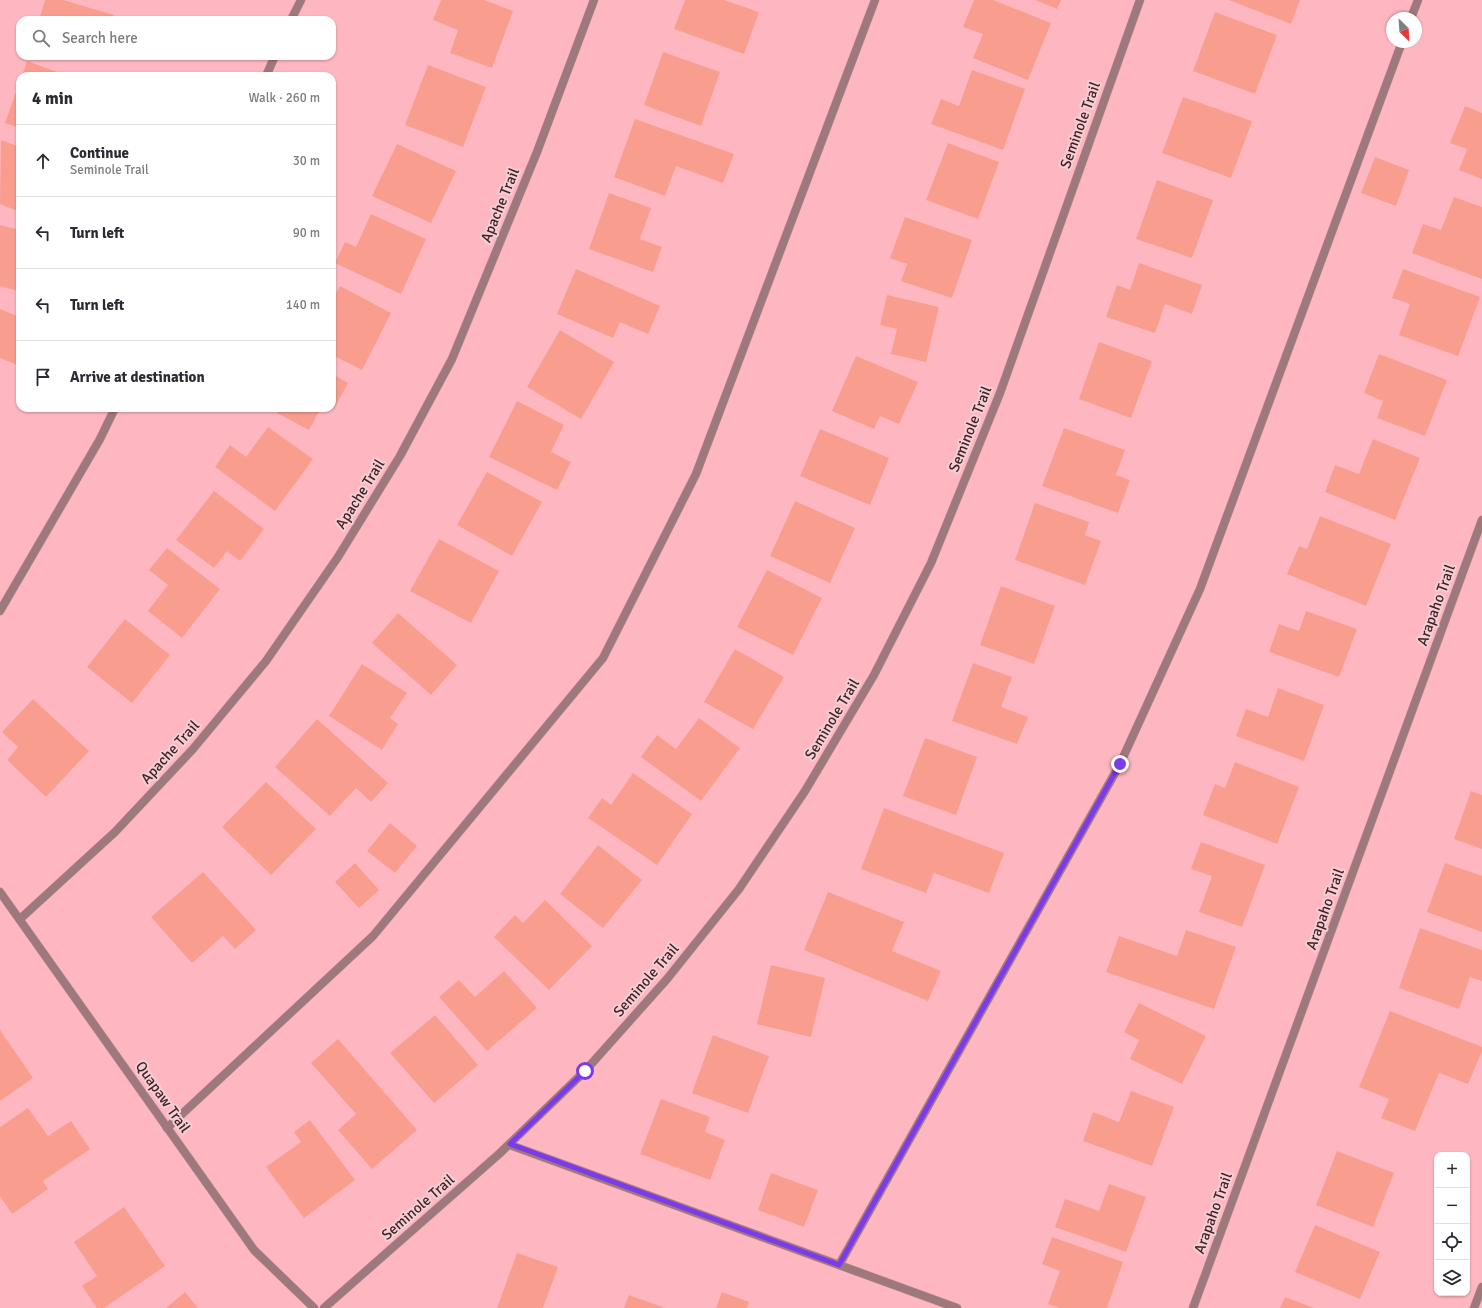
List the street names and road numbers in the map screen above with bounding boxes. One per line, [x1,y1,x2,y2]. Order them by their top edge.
street label: Seminole Trail [1056,79,1104,171]
street label: Apache Trail [477,165,523,245]
street label: Seminole Trail [945,383,995,475]
street label: Apache Trail [331,456,389,532]
street label: Arapaho Trail [1413,562,1459,648]
street label: Seminole Trail [801,675,863,763]
street label: Apache Trail [137,717,203,787]
street label: Arapaho Trail [1302,866,1348,952]
street label: Seminole Trail [609,940,683,1020]
street label: Quapaw Trail [132,1058,194,1136]
street label: Seminole Trail [378,1170,458,1244]
street label: Arapaho Trail [1190,1170,1236,1256]

